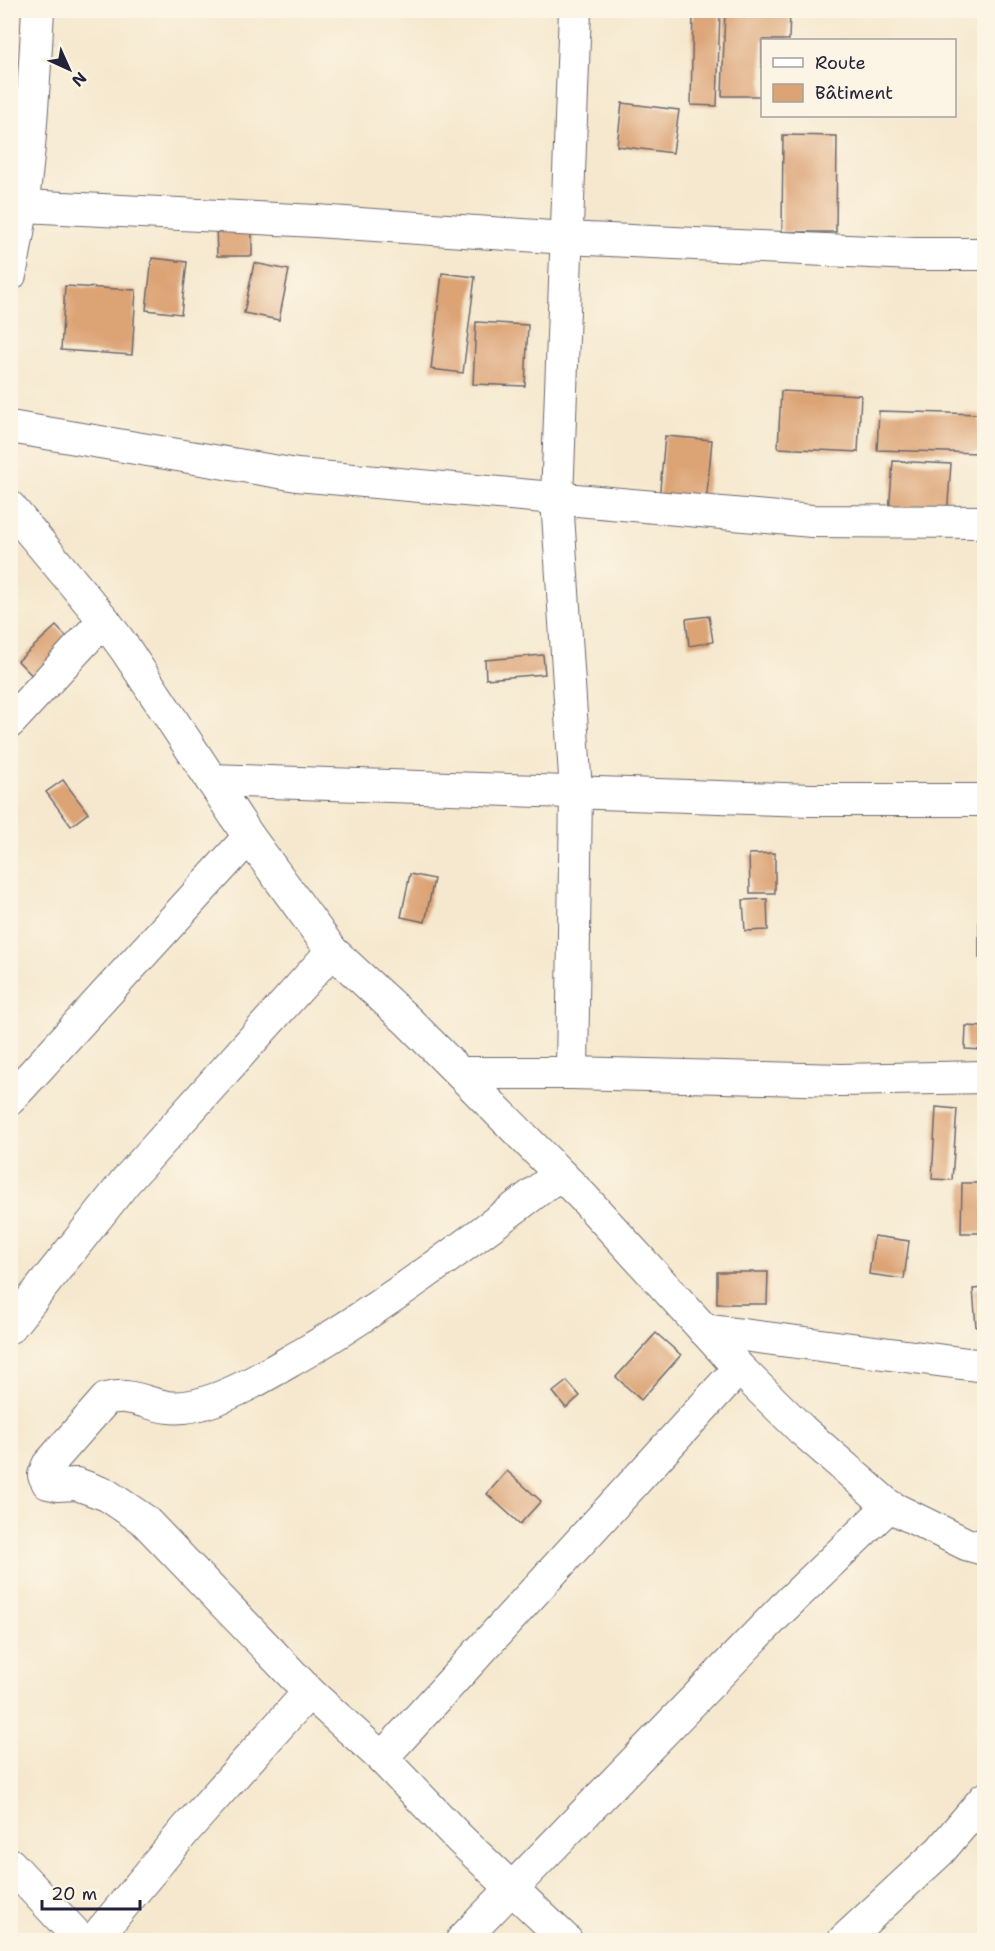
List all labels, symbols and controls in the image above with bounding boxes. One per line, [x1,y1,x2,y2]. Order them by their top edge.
north arrow [39,39,99,99]
legend [761,39,956,117]
text: Route [815,51,866,75]
text: N [67,67,91,91]
text: Bâtiment [815,81,893,105]
scale bar [42,1873,140,1911]
text: 20 m [51,1882,97,1906]

